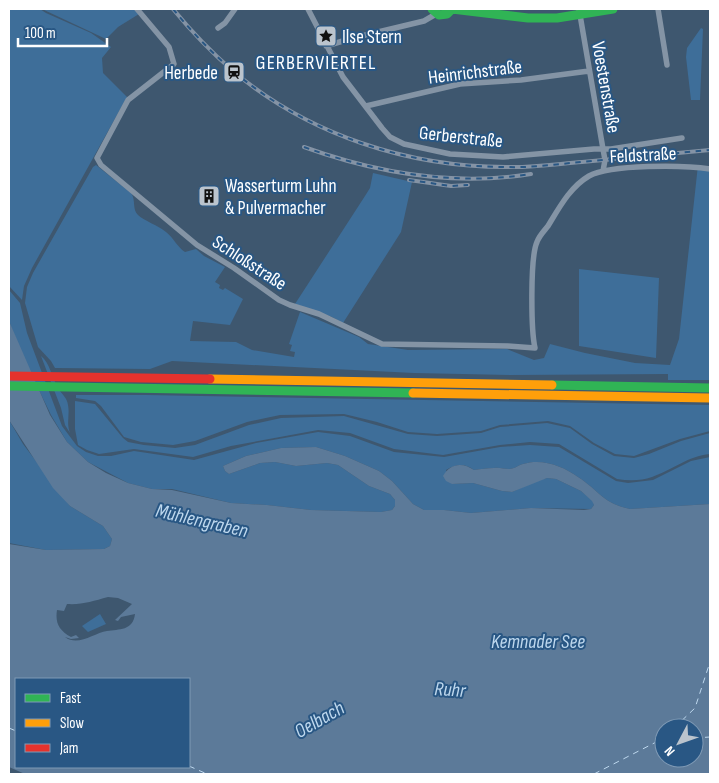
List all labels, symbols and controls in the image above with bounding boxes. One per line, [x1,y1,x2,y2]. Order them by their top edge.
scale bar [18,15,106,47]
text: 100 m [25,24,56,43]
place icon: Ilse Stern [314,24,338,48]
place label: Ilse Stern [342,26,402,49]
street label: Voestenstraße [586,40,625,135]
district label: GERBERVIERTEL [256,51,376,75]
street label: Heinrichstraße [427,55,523,90]
station icon: Herbede [222,60,246,84]
place label: Herbede [164,62,218,85]
street label: Gerberstraße [418,122,504,153]
street label: Feldstraße [609,142,677,169]
place label: Wasserturm Luhn & Pulvermacher [225,175,337,220]
building icon: Wasserturm Luhn & Pulvermacher [197,184,221,208]
street label: Schloßstraße [208,231,291,296]
water label: Mühlengraben [153,499,250,543]
water label: Kemnader See [491,630,585,654]
water label: Ruhr [434,677,468,703]
legend [15,678,190,768]
text: Fast [60,689,82,708]
water label: Oelbach [290,696,349,744]
text: Slow [60,714,84,733]
north arrow [654,718,704,768]
text: Jam [59,739,78,758]
text: N [661,743,678,760]

